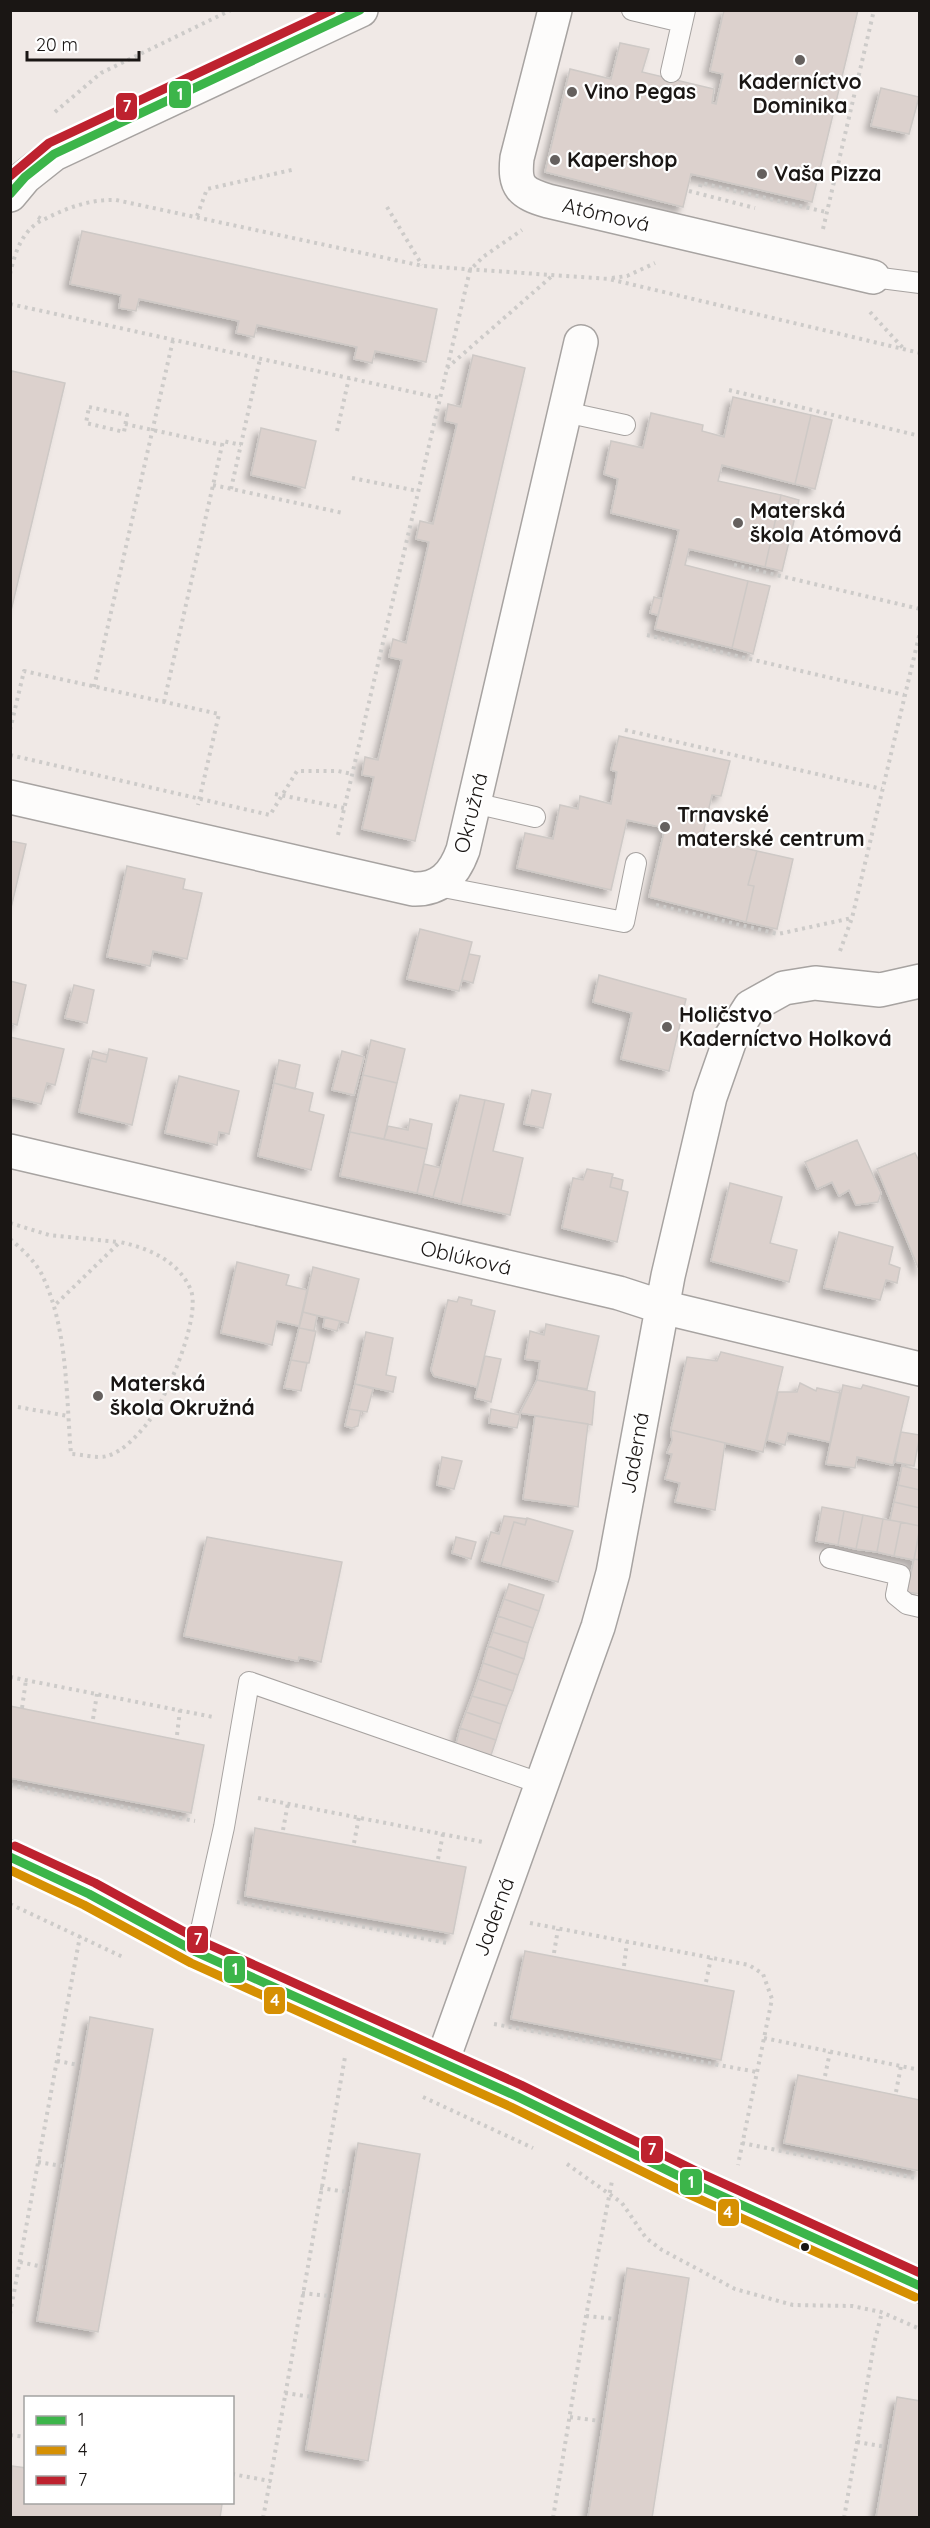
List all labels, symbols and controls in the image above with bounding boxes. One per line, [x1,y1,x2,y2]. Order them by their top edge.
scale bar [27,24,140,62]
text: 20 m [36,33,78,56]
marker: Kaderníctvo Dominika [793,53,807,67]
place label: Kaderníctvo Dominika [738,68,862,118]
place label: Vino Pegas [584,78,696,104]
line badge: 1 [168,80,192,109]
text: 1 [177,84,183,104]
marker: Vino Pegas [565,85,579,99]
line badge: 7 [115,92,138,121]
text: 7 [123,96,132,116]
place label: Kapershop [567,146,677,172]
marker: Kapershop [548,153,562,167]
place label: Vaša Pizza [774,160,881,186]
marker: Vaša Pizza [755,167,769,181]
street label: Atómová [560,191,652,237]
place label: Materská škola Atómová [750,497,902,547]
marker: Materská škola Atómová [731,516,745,530]
street label: Okružná [447,770,493,856]
place label: Trnavské materské centrum [677,801,865,851]
marker: Trnavské materské centrum [658,820,672,834]
place label: Holičstvo Kaderníctvo Holková [679,1001,892,1051]
marker: Holičstvo Kaderníctvo Holková [660,1020,674,1034]
street label: Oblúková [418,1234,514,1280]
place label: Materská škola Okružná [110,1370,255,1420]
marker: Materská škola Okružná [91,1389,105,1403]
street label: Jaderná [614,1410,654,1496]
street label: Jaderná [467,1874,519,1960]
line badge: 7 [186,1925,209,1954]
text: 7 [194,1929,203,1949]
line badge: 1 [223,1955,246,1984]
text: 1 [232,1959,238,1979]
line badge: 4 [263,1986,286,2015]
text: 4 [270,1990,280,2010]
line badge: 7 [640,2135,664,2164]
text: 7 [648,2139,657,2159]
line badge: 1 [679,2168,703,2196]
text: 1 [688,2172,694,2192]
line badge: 4 [717,2198,740,2227]
text: 4 [723,2202,733,2222]
unlabelled marker [799,2241,811,2253]
legend [24,2396,234,2504]
text: 1 [78,2408,85,2431]
text: 4 [78,2438,88,2461]
text: 7 [78,2468,87,2491]

